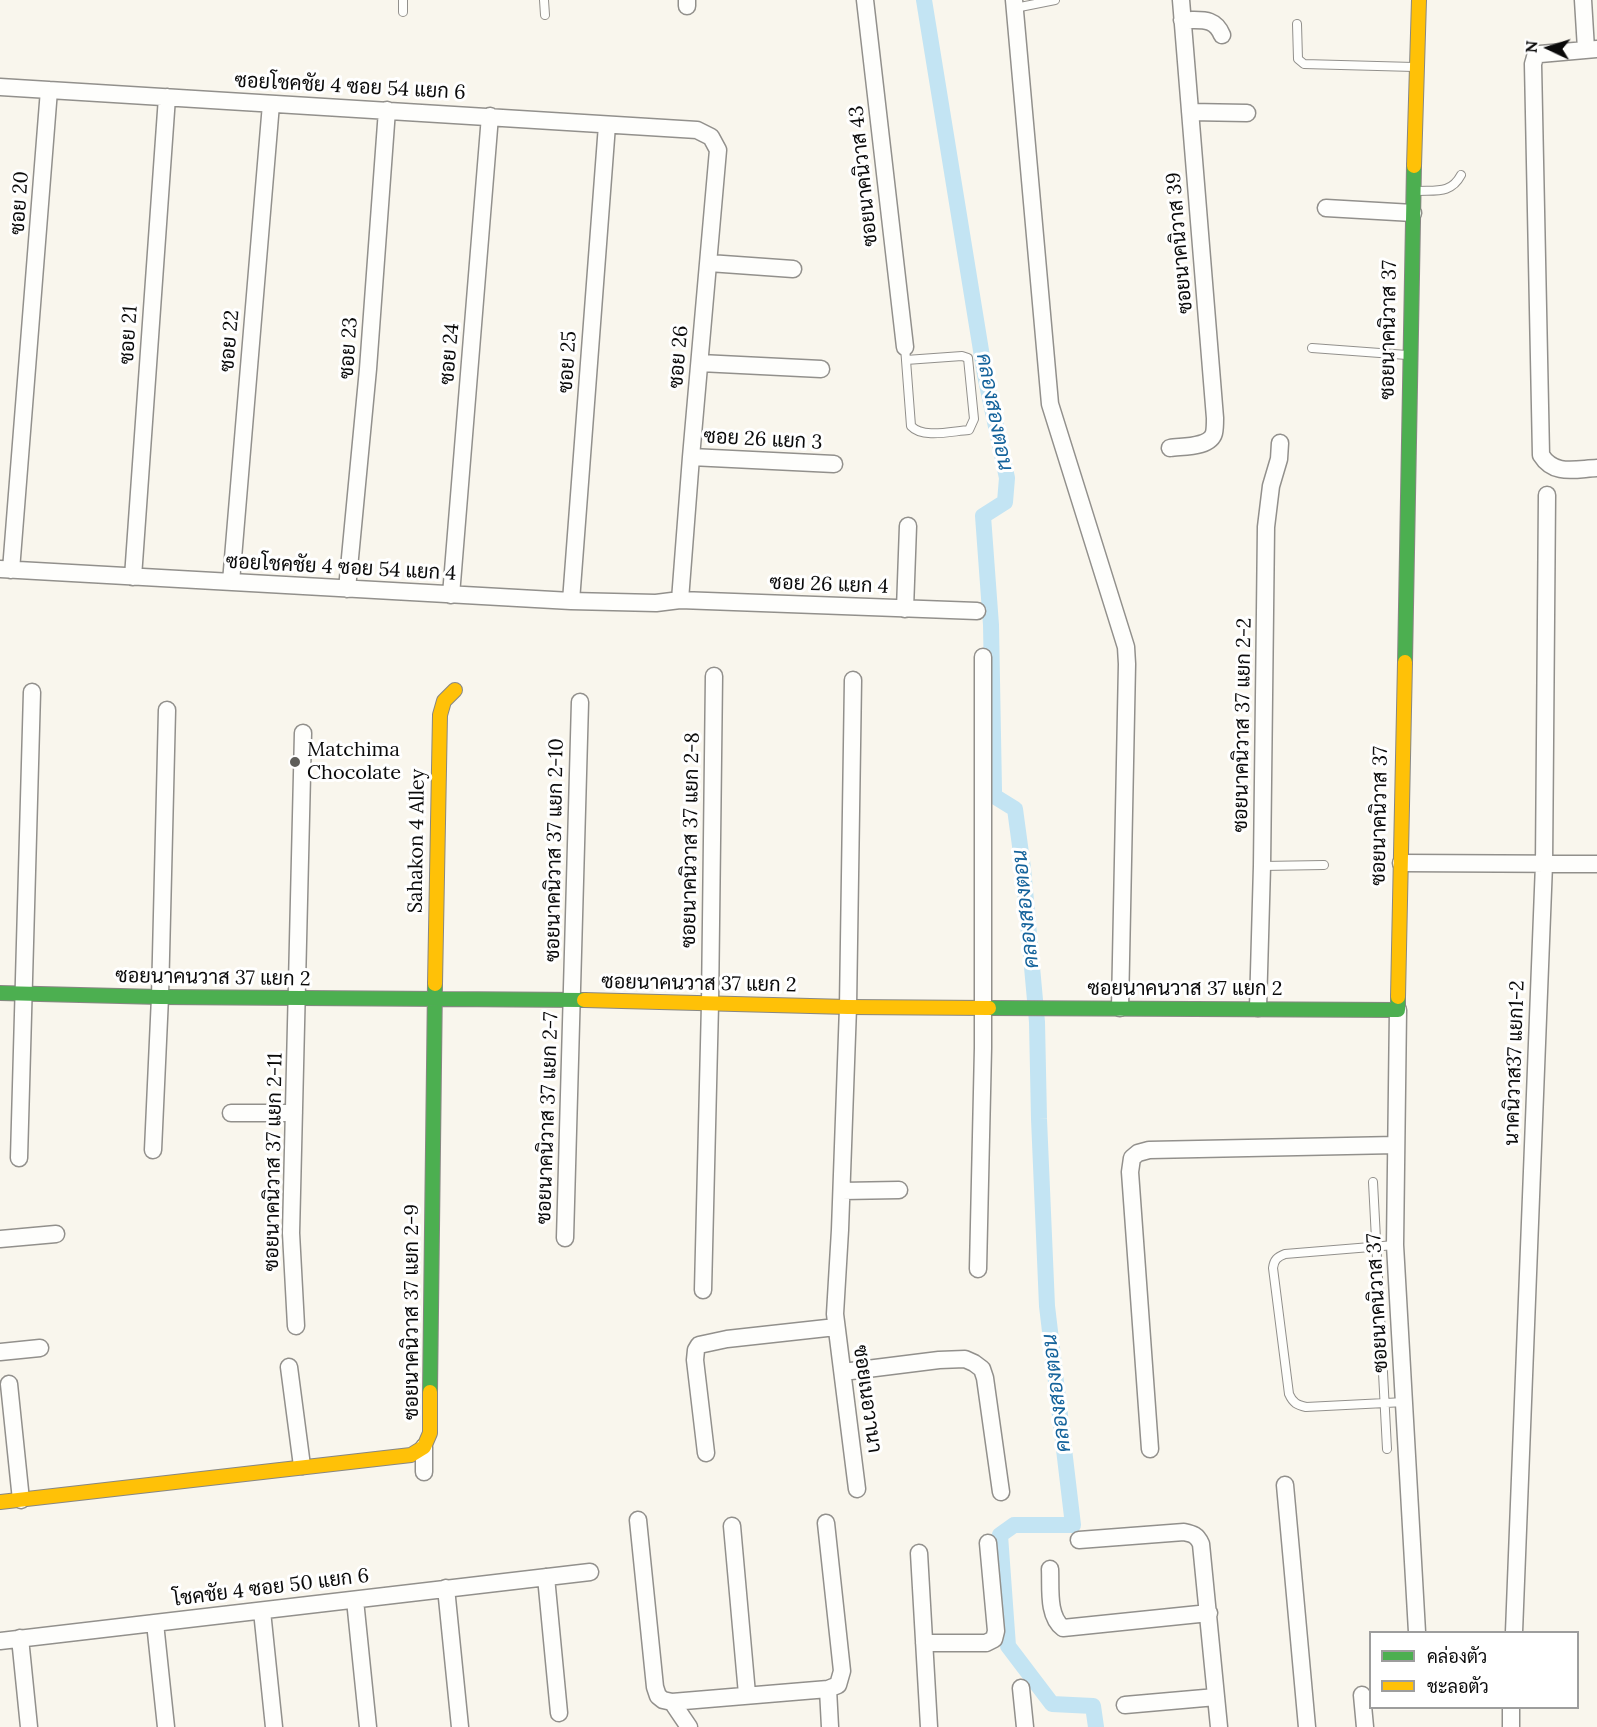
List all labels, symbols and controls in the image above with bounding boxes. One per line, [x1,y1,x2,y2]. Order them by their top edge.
north arrow [1519,18,1579,78]
text: N [1521,40,1541,54]
street label: ซอยโชคชัย 4 ซอย 54 แยก 6 [234,69,466,105]
street label: ซอยนาคนิวาส 43 [845,104,883,248]
street label: ซอย 20 [6,170,34,236]
street label: ซอยนาคนิวาส 39 [1162,171,1198,315]
street label: ซอยนาคนิวาส 37 [1376,260,1402,400]
street label: ซอย 21 [115,305,143,365]
street label: ซอย 22 [215,309,245,373]
street label: ซอย 23 [335,316,363,380]
street label: ซอย 24 [435,322,465,386]
street label: ซอย 26 [664,325,694,389]
street label: ซอย 25 [554,330,582,394]
water label: คลองสองตอน [970,351,1018,473]
street label: ซอย 26 แยก 3 [703,425,823,455]
street label: ซอยโชคชัย 4 ซอย 54 แยก 4 [225,550,457,586]
street label: ซอย 26 แยก 4 [769,571,889,599]
street label: ซอยนาคนิวาส 37 แยก 2-2 [1229,617,1257,833]
street label: ซอยนาคนิวาส 37 แยก 2-8 [677,732,705,948]
place label: Matchima Chocolate [307,738,401,785]
street label: ซอยนาคนิวาส 37 แยก 2-10 [541,738,569,962]
street label: ซอยนาคนิวาส 37 [1367,746,1393,886]
marker: Matchima Chocolate [288,755,302,769]
street label: Sahakon 4 Alley [404,769,430,913]
water label: คลองสองตอน [1007,848,1045,970]
street label: ซอยนาคนวาส 37 แยก 2 [115,964,311,992]
street label: ซอยนาคนวาส 37 แยก 2 [601,970,797,998]
street label: ซอยนาคนวาส 37 แยก 2 [1087,977,1283,1001]
street label: นาคนิวาส37 แยก1-2 [1500,980,1530,1146]
street label: ซอยนาคนิวาส 37 แยก 2-7 [532,1011,564,1225]
street label: ซอยนาคนิวาส 37 แยก 2-11 [260,1052,288,1272]
street label: ซอยนาคนิวาส 37 แยก 2-9 [400,1204,424,1420]
street label: ซอยนาคนิวาส 37 [1362,1233,1394,1373]
water label: คลองสองตอน [1037,1332,1077,1454]
street label: ซอยเนอวานา [848,1344,886,1454]
street label: โชคชัย 4 ซอย 50 แยก 6 [172,1564,370,1612]
legend [1369,1631,1579,1709]
text: คล่องตัว [1427,1645,1487,1668]
text: ชะลอตัว [1427,1675,1489,1698]

